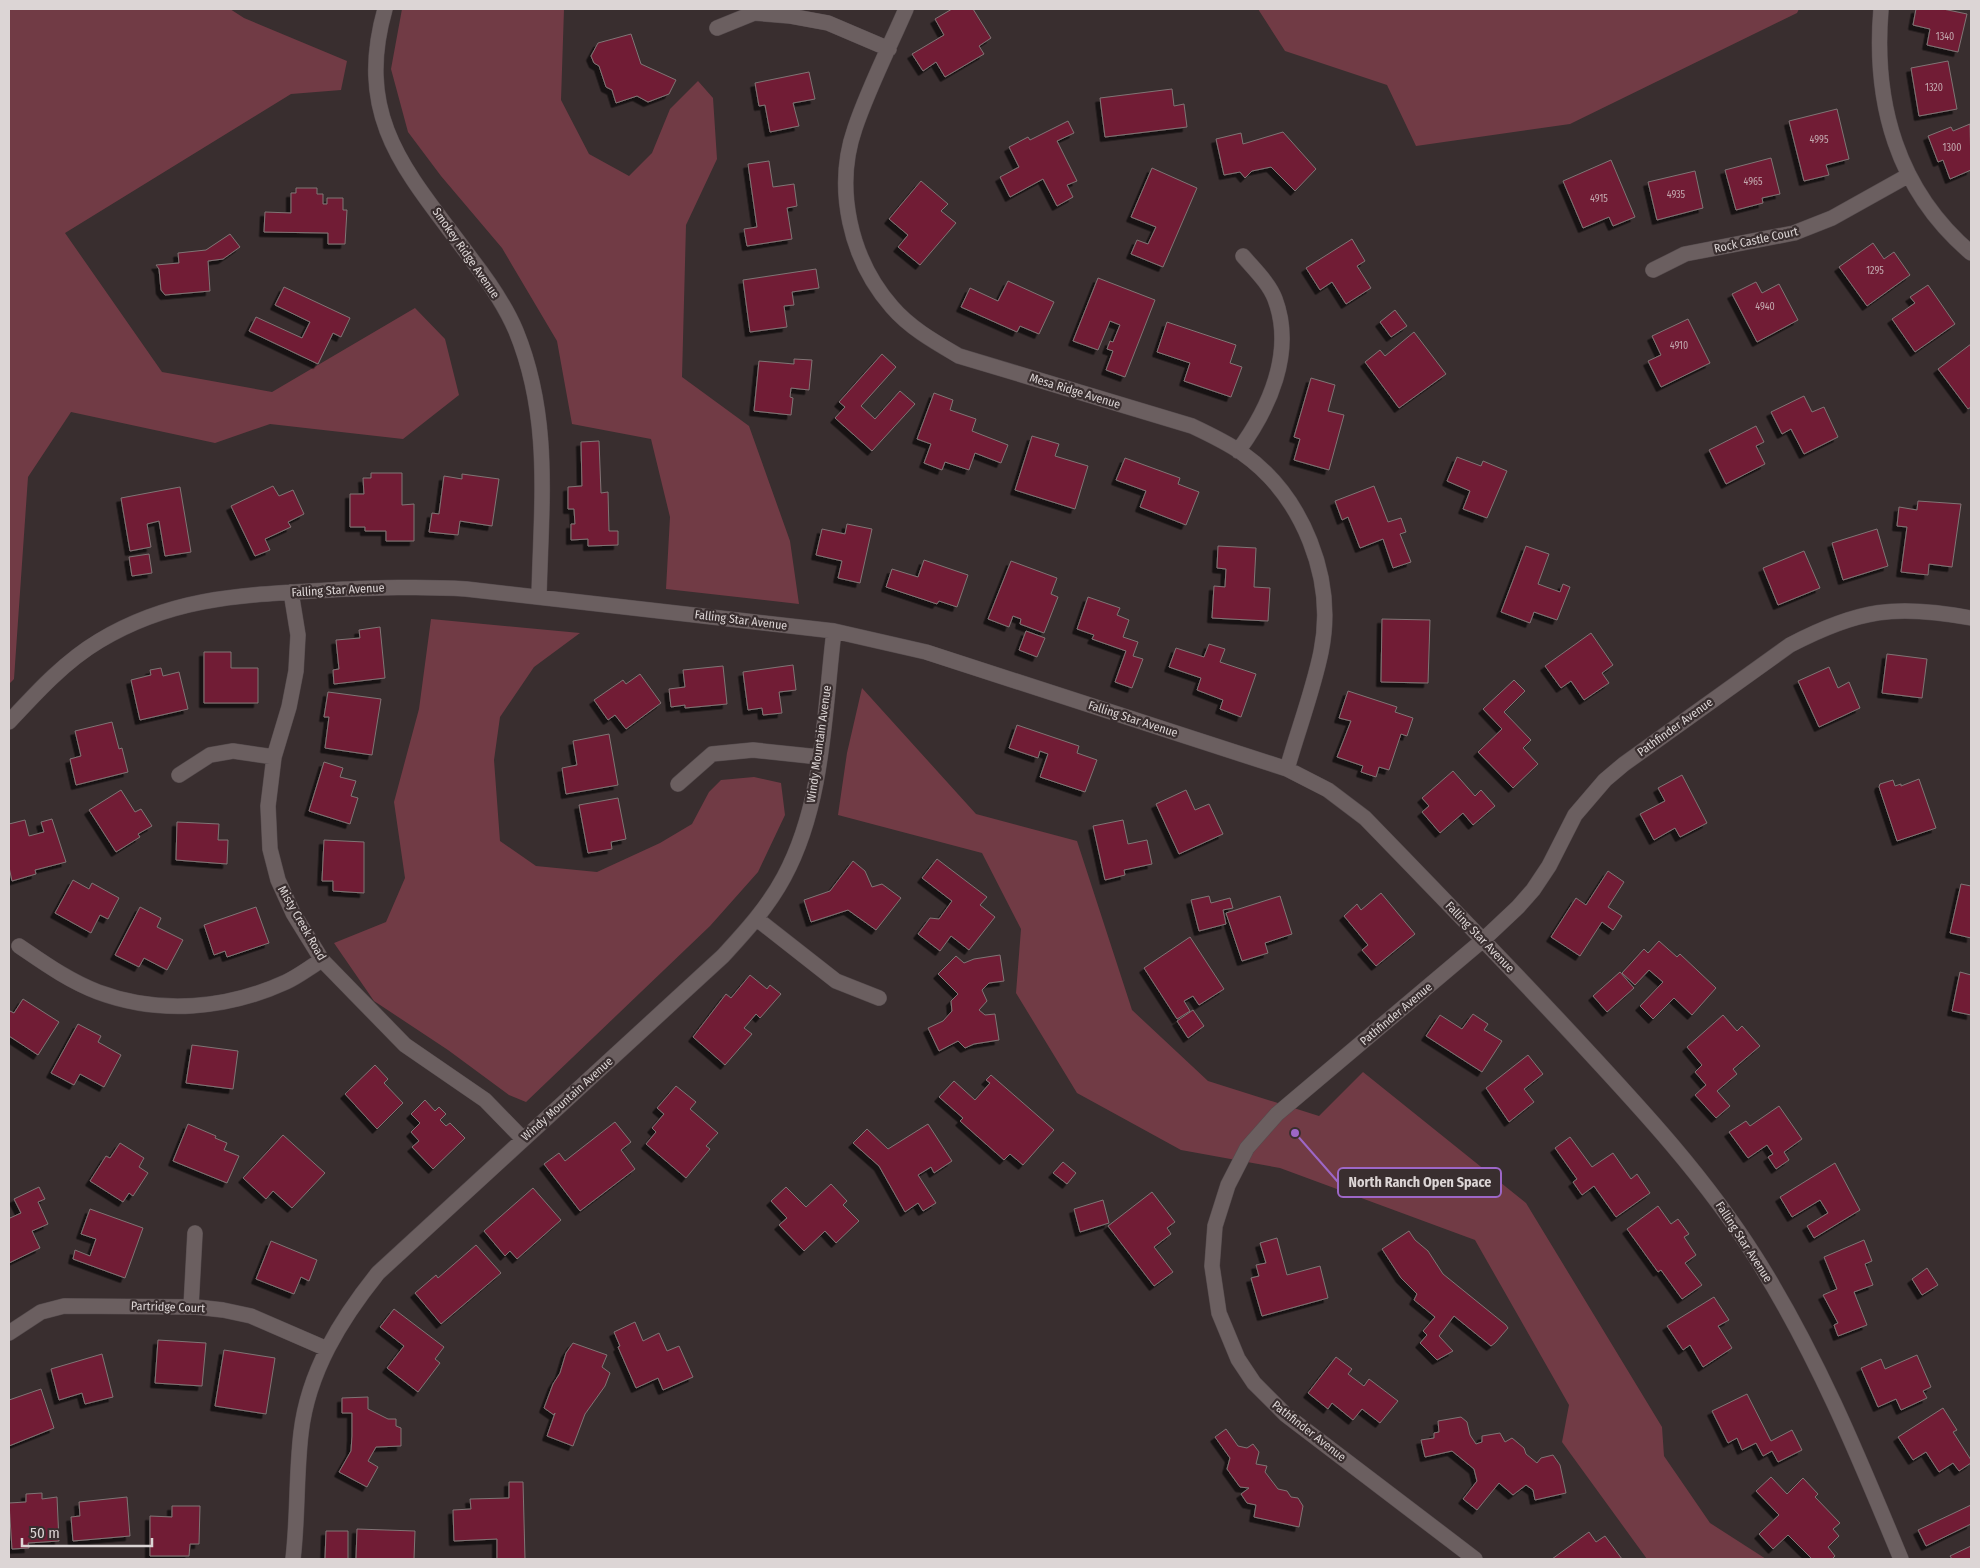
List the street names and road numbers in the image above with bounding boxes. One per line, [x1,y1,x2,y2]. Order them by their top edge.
street label: Smokey Ridge Avenue [429,205,503,301]
street label: Rock Castle Court [1713,224,1799,256]
street label: Mesa Ridge Avenue [1028,370,1122,412]
street label: Falling Star Avenue [291,581,385,599]
street label: Falling Star Avenue [694,607,788,633]
street label: Windy Mountain Avenue [804,684,834,804]
street label: Pathfinder Avenue [1635,695,1715,759]
street label: Falling Star Avenue [1087,698,1180,740]
street label: Misty Creek Road [275,883,329,963]
street label: Falling Star Avenue [1443,899,1517,975]
street label: Pathfinder Avenue [1357,980,1435,1048]
street label: Windy Mountain Avenue [518,1054,616,1144]
street label: Falling Star Avenue [1713,1199,1775,1285]
street label: Partridge Court [131,1299,205,1315]
street label: Pathfinder Avenue [1269,1398,1349,1464]

